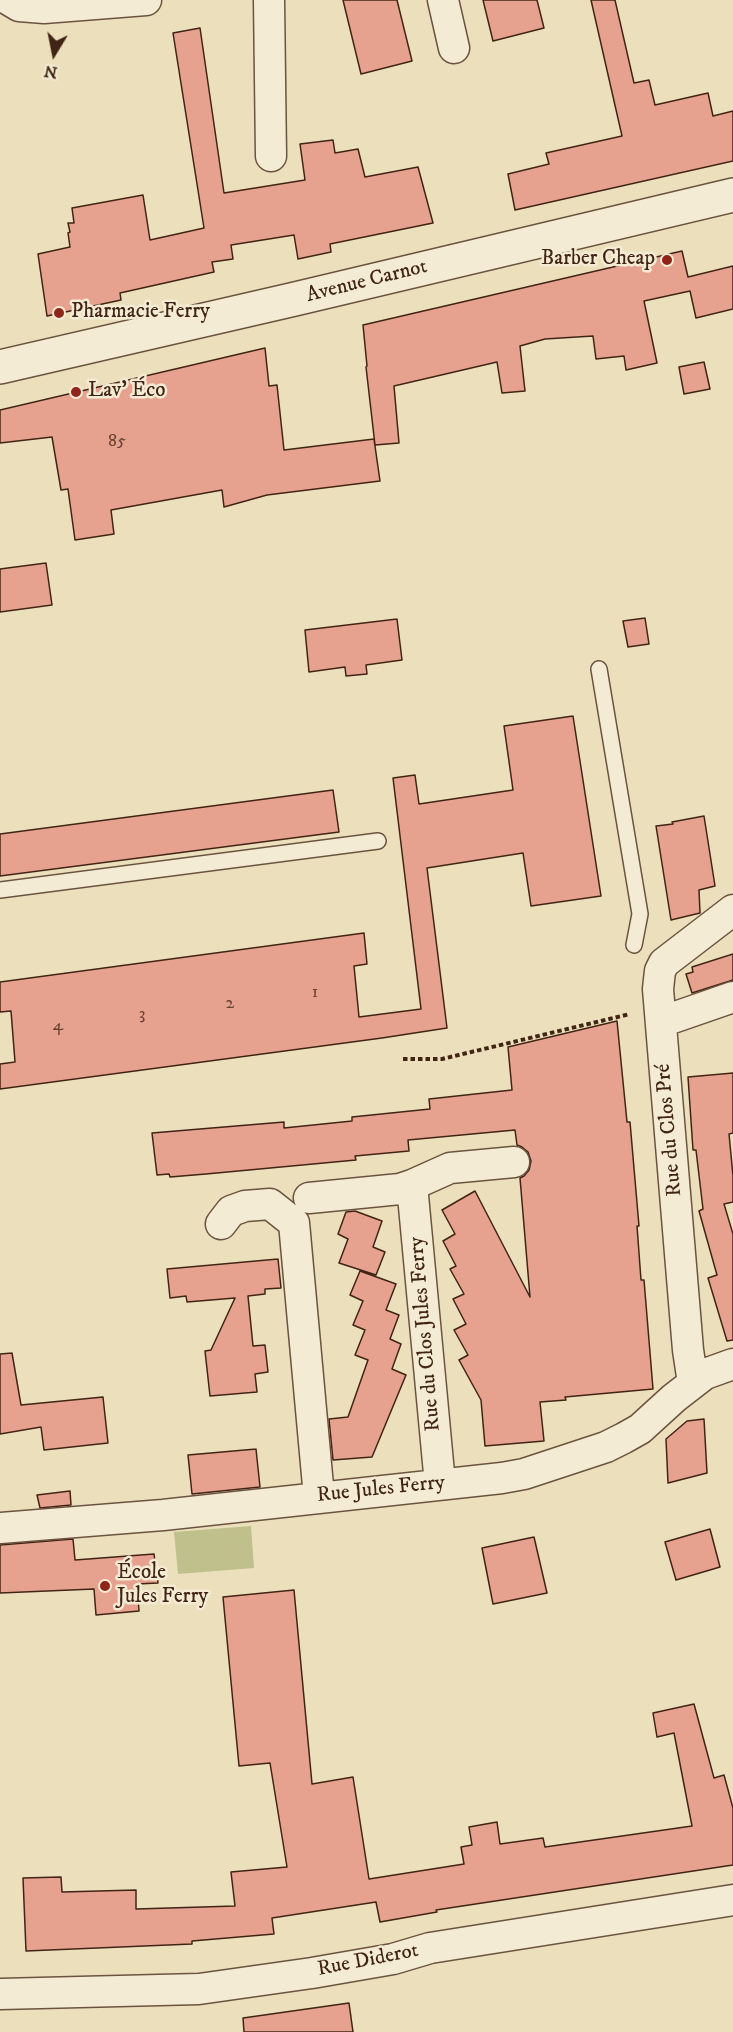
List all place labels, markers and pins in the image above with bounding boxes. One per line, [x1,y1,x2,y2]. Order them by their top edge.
place label: Barber Cheap [541,247,655,273]
marker: Barber Cheap [660,253,674,267]
place label: Pharmacie Ferry [71,300,210,326]
marker: Pharmacie Ferry [52,306,66,320]
place label: Lav' Éco [88,379,166,405]
marker: Lav' Éco [69,385,83,399]
place label: École Jules Ferry [117,1561,208,1611]
marker: École Jules Ferry [98,1579,112,1593]

